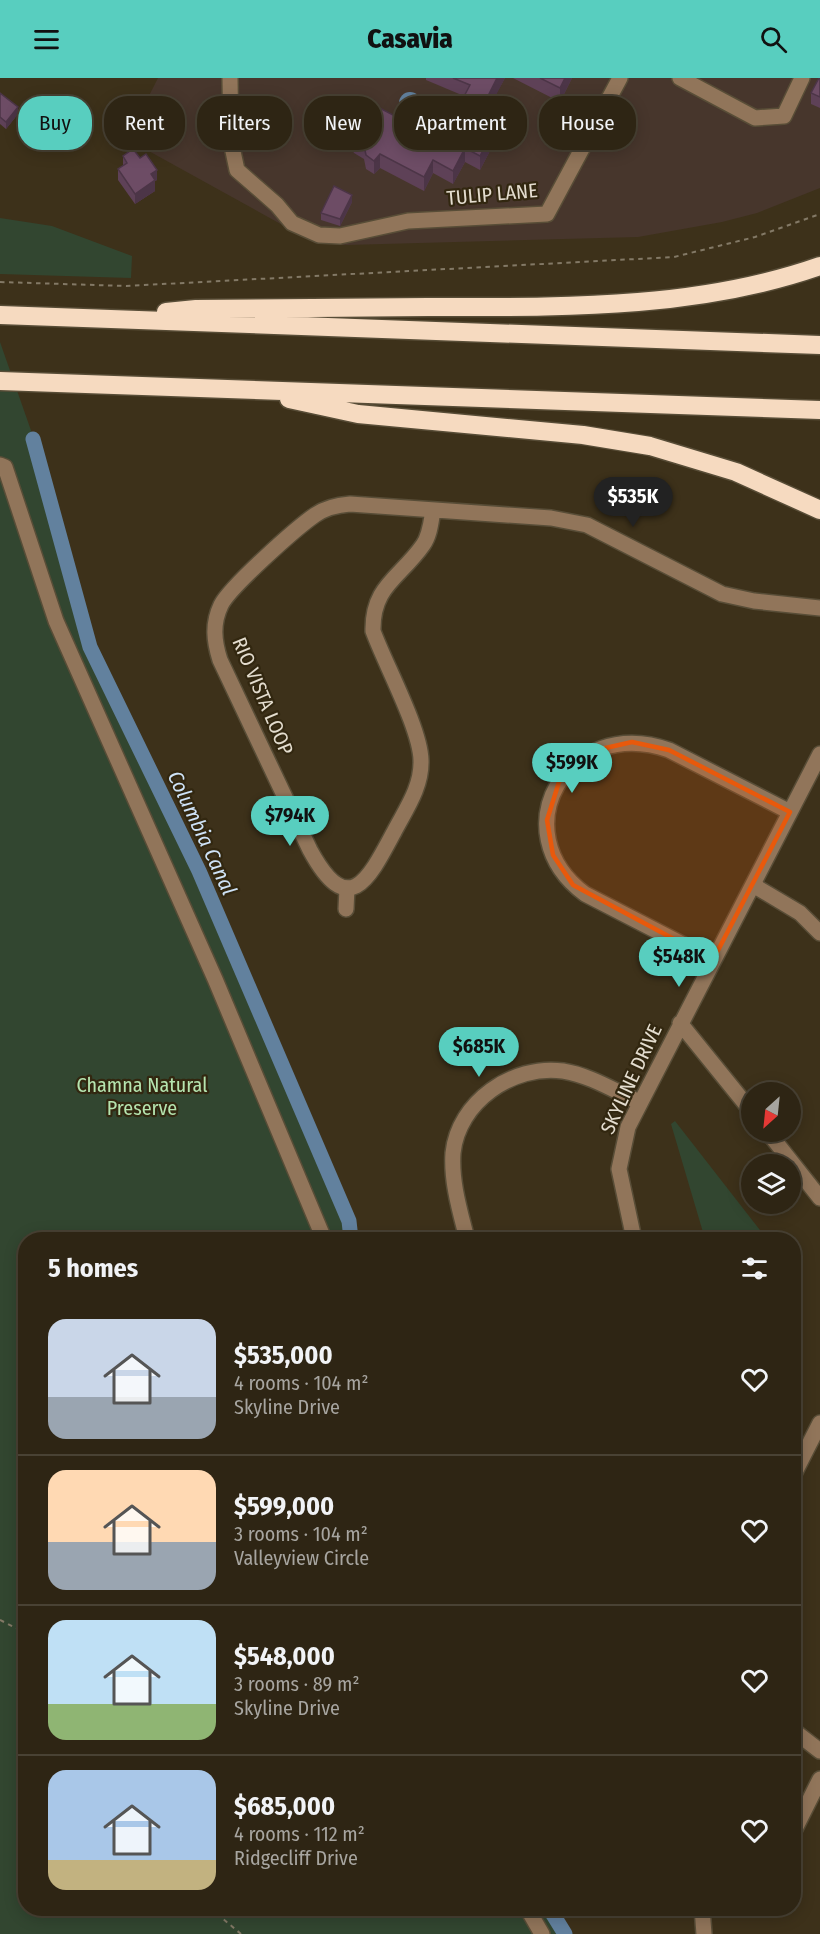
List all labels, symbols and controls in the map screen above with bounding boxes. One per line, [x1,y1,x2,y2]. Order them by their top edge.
icon: menu [30,23,63,56]
text: Casavia [367,23,453,55]
icon: search [757,23,790,56]
chip: Buy [18,96,92,150]
chip: Rent [104,96,185,150]
chip: Filters [197,96,292,150]
chip: New [304,96,382,150]
chip: Apartment [394,96,527,150]
chip: House [539,96,636,150]
street label: TULIP LANE [446,178,538,210]
pin: $535K [591,477,675,528]
text: $535K [608,484,658,508]
street label: RIO VISTA LOOP [227,634,299,758]
pin: $599K [530,743,614,794]
text: $599K [546,750,598,774]
water label: Columbia Canal [162,767,242,899]
pin: $794K [248,796,332,847]
text: $794K [265,803,315,827]
pin: $548K [637,937,721,988]
text: $548K [653,944,705,968]
street label: SKYLINE DRIVE [595,1020,667,1138]
pin: $685K [437,1027,521,1078]
text: $685K [453,1034,505,1058]
park label: Chamna Natural Preserve [77,1073,207,1120]
north arrow [741,1082,801,1142]
map controls [741,1082,801,1214]
button: layers [741,1154,801,1214]
icon: filters [738,1252,771,1285]
text: 5 homes [48,1253,138,1284]
text: $535,000 [234,1340,333,1371]
icon: home [96,1343,168,1415]
icon: heart [738,1363,771,1396]
text: 4 rooms · 104 m² [234,1371,369,1395]
text: Skyline Drive [234,1395,340,1419]
text: $599,000 [234,1491,334,1522]
icon: home [96,1494,168,1566]
icon: heart [738,1514,771,1547]
text: 3 rooms · 104 m² [234,1522,368,1546]
text: Valleyview Circle [234,1546,369,1570]
text: $548,000 [234,1641,335,1672]
icon: home [96,1644,168,1716]
icon: heart [738,1664,771,1697]
text: 3 rooms · 89 m² [234,1672,359,1696]
text: Skyline Drive [234,1696,340,1720]
text: $685,000 [234,1791,335,1822]
icon: home [96,1794,168,1866]
icon: heart [738,1814,771,1847]
text: 4 rooms · 112 m² [234,1822,365,1846]
text: Ridgecliff Drive [234,1846,358,1870]

